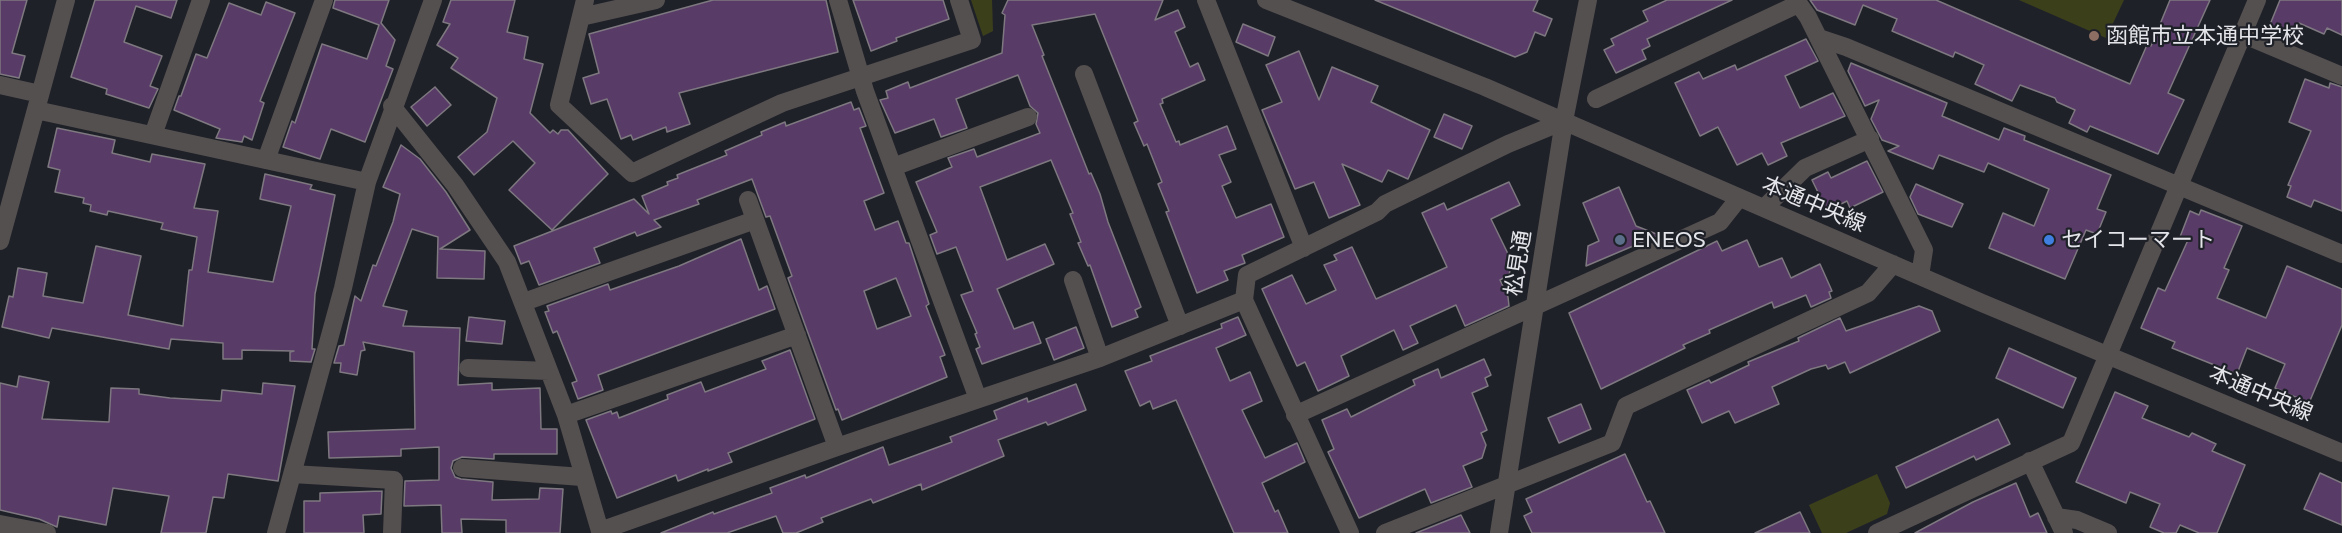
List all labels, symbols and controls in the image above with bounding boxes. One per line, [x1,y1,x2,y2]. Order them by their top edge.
place label: 函館市立本通中学校 [2106,23,2304,49]
marker: 函館市立本通中学校 [2087,29,2101,43]
street label: 本通中央線 [1758,170,1870,238]
place label: ENEOS [1632,227,1706,253]
place label: セイコーマート [2061,227,2215,253]
street label: 松見通 [1500,228,1536,298]
marker: ENEOS [1613,233,1627,247]
marker: セイコーマート [2042,233,2056,247]
street label: 本通中央線 [2205,359,2317,427]

